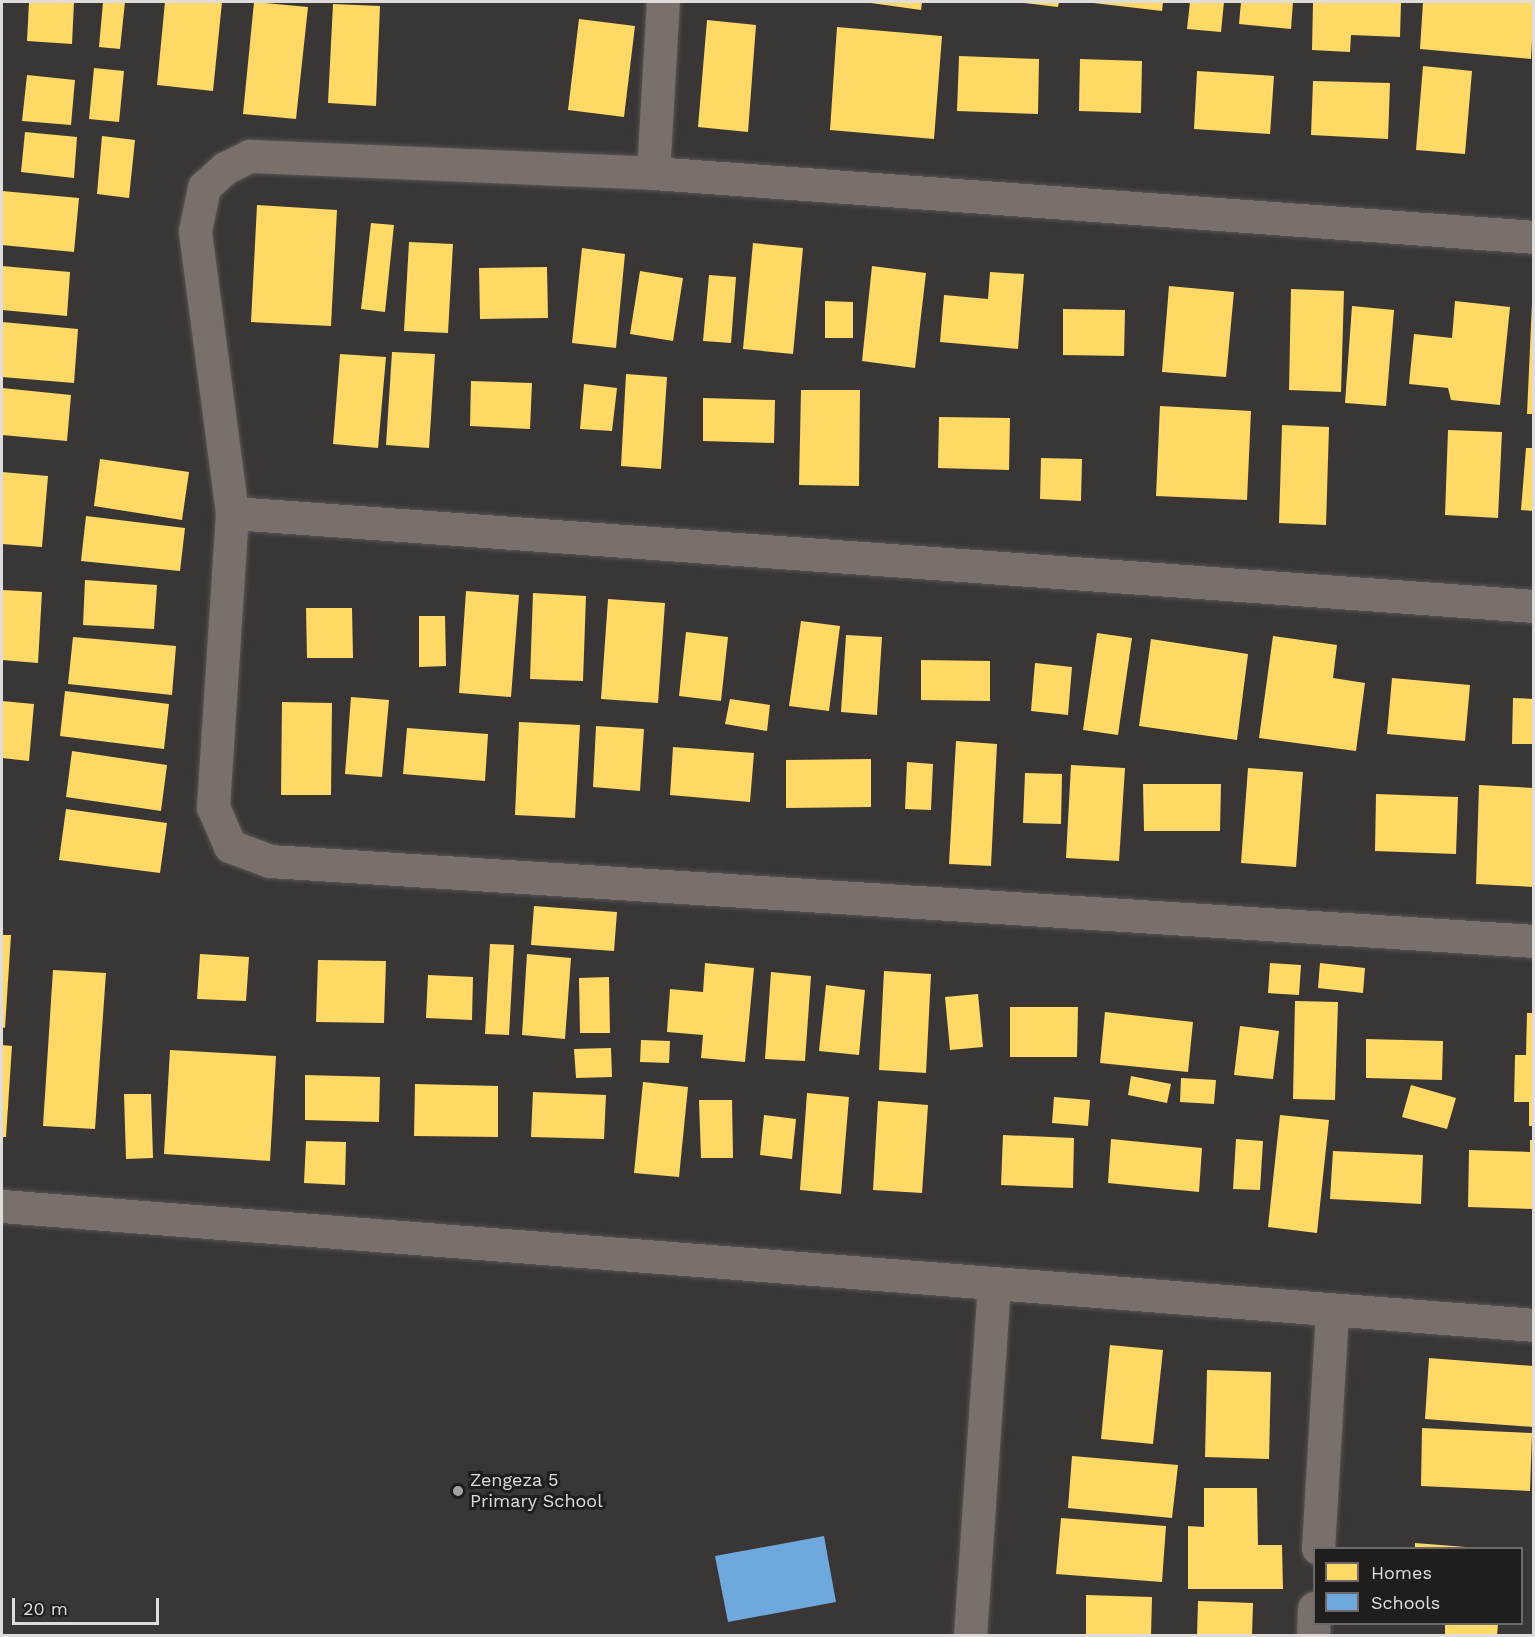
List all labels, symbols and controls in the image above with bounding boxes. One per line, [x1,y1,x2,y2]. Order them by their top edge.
place label: Zengeza 5 Primary School [470,1470,603,1512]
marker: Zengeza 5 Primary School [451,1484,465,1498]
legend [1313,1547,1523,1625]
text: Homes [1371,1562,1432,1583]
scale bar [15,1586,162,1624]
text: Schools [1371,1592,1440,1613]
text: 20 m [23,1598,68,1619]

